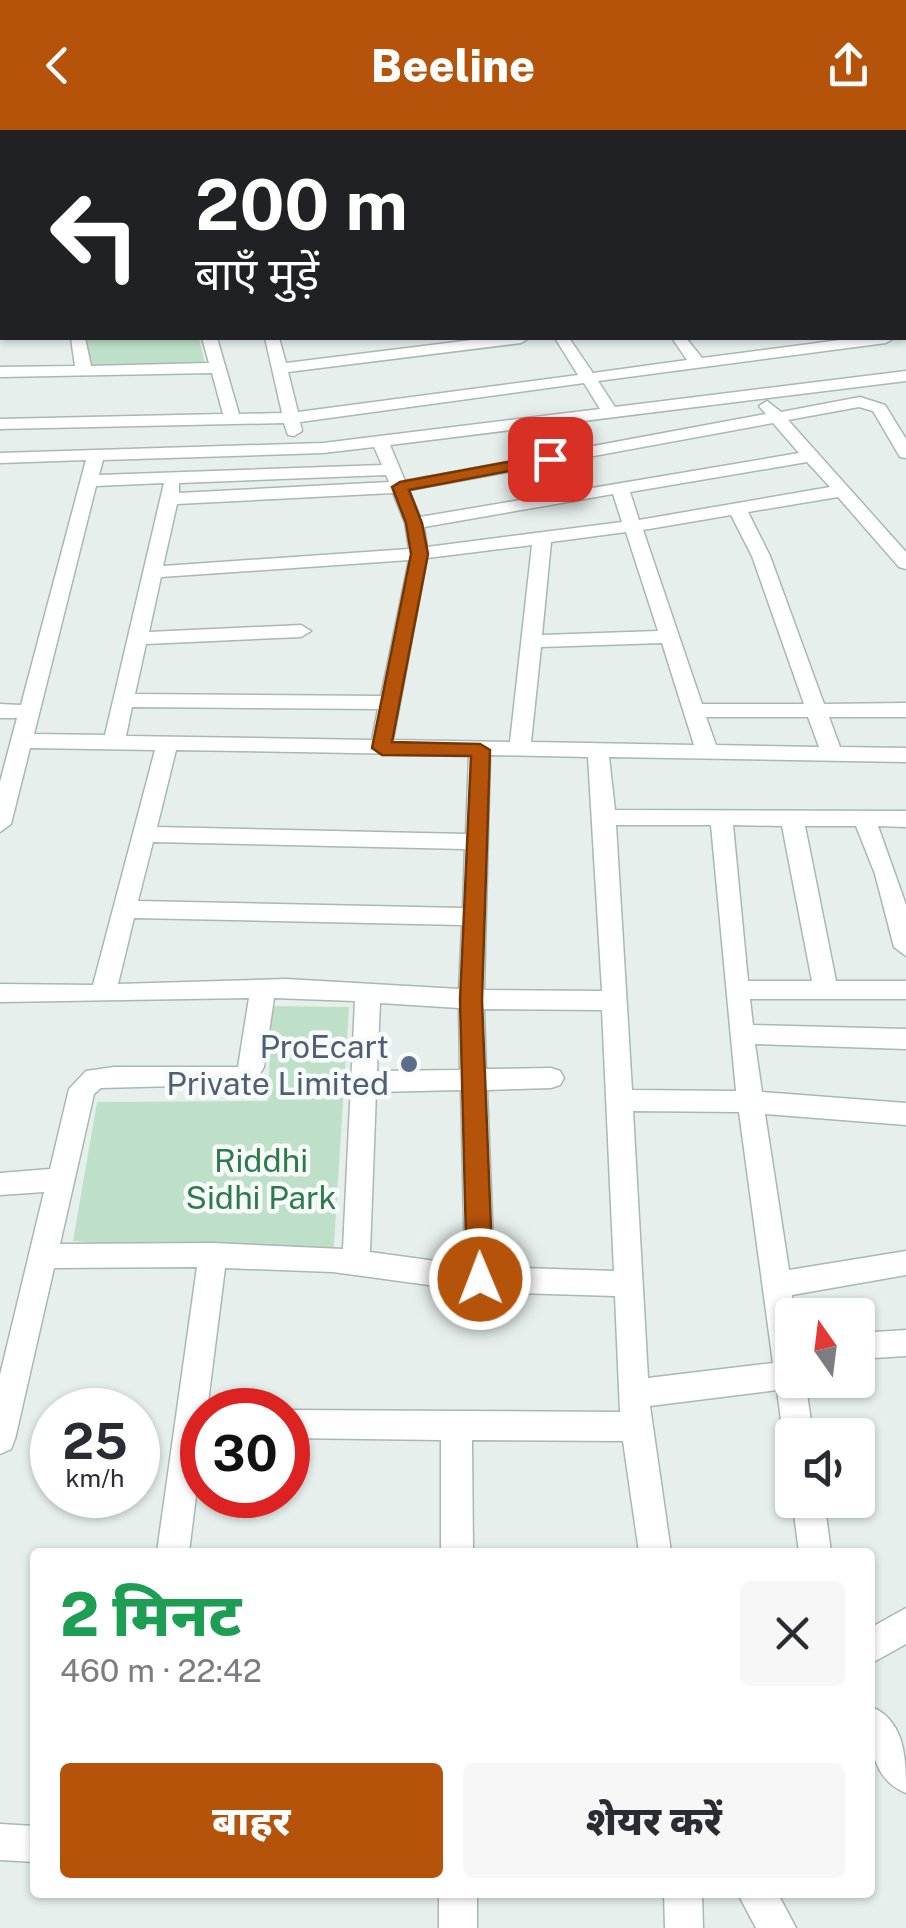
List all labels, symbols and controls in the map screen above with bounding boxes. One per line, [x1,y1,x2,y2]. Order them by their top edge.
icon: back [30,38,85,93]
icon: share [821,38,876,93]
text: Beeline [371,39,535,92]
text: 200 m [195,163,408,246]
icon: left [30,170,160,300]
text: बाएँ मुड़ें [195,247,319,300]
pin [508,417,593,502]
icon: arrive [523,432,578,487]
place label: ProEcart Private Limited [166,1028,389,1102]
marker: ProEcart Private Limited [398,1053,420,1075]
park label: Riddhi Sidhi Park [185,1142,337,1216]
position arrow [428,1227,532,1331]
north arrow [775,1298,875,1398]
map controls [775,1298,875,1518]
speed limit sign: 30 [180,1388,310,1518]
text: 25 [62,1411,128,1470]
button: sound [775,1418,875,1518]
text: km/h [66,1463,124,1493]
text: 2 मिनट [60,1579,241,1650]
button: close [740,1581,845,1686]
text: 460 m · 22:42 [60,1652,262,1689]
button: बाहर [60,1763,443,1878]
button: शेयर करें [463,1763,845,1878]

